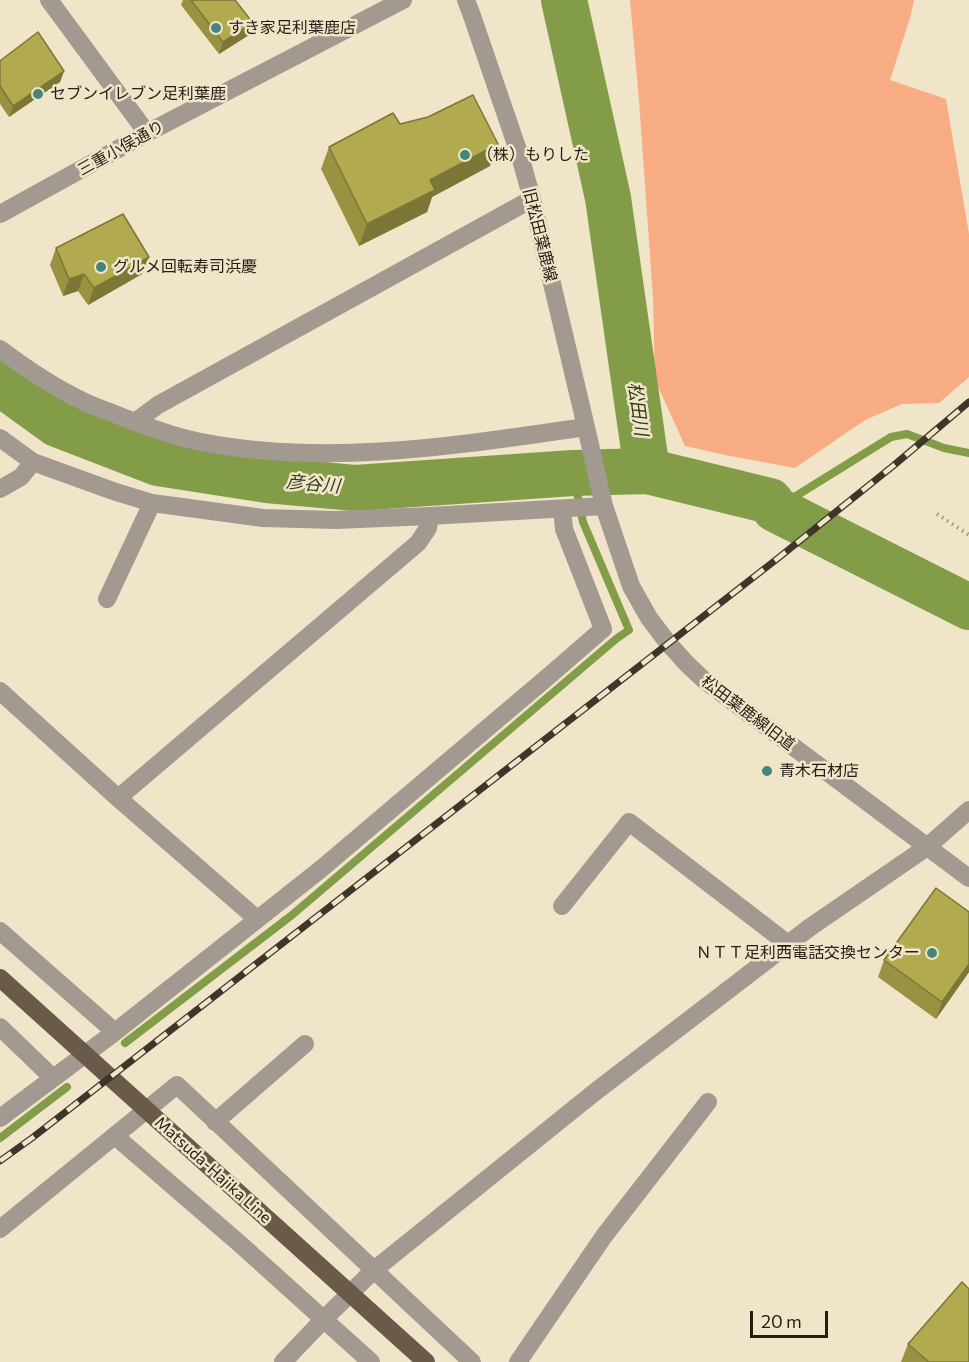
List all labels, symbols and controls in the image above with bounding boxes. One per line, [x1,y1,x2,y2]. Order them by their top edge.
place label: すき家足利葉鹿店 [228,18,356,38]
marker: すき家足利葉鹿店 [209,21,223,35]
place label: セブンイレブン足利葉鹿 [50,84,226,104]
marker: セブンイレブン足利葉鹿 [31,87,45,101]
street label: 三重小俣通り [74,116,168,180]
place label: （株）もりした [477,145,589,165]
marker: （株）もりした [458,148,472,162]
street label: 旧松田葉鹿線 [519,186,561,284]
place label: グルメ回転寿司浜慶 [113,257,257,277]
marker: グルメ回転寿司浜慶 [94,260,108,274]
water label: 松田川 [624,381,652,437]
water label: 彦谷川 [285,471,341,497]
street label: 松田葉鹿線旧道 [697,672,799,754]
place label: 青木石材店 [779,761,859,781]
marker: 青木石材店 [760,764,774,778]
place label: ＮＴＴ足利西電話交換センター [696,943,920,963]
marker: ＮＴＴ足利西電話交換センター [925,946,939,960]
street label: Matsuda-Hajika Line [151,1113,275,1227]
scale bar [753,1299,831,1337]
text: 20 m [761,1310,802,1332]

